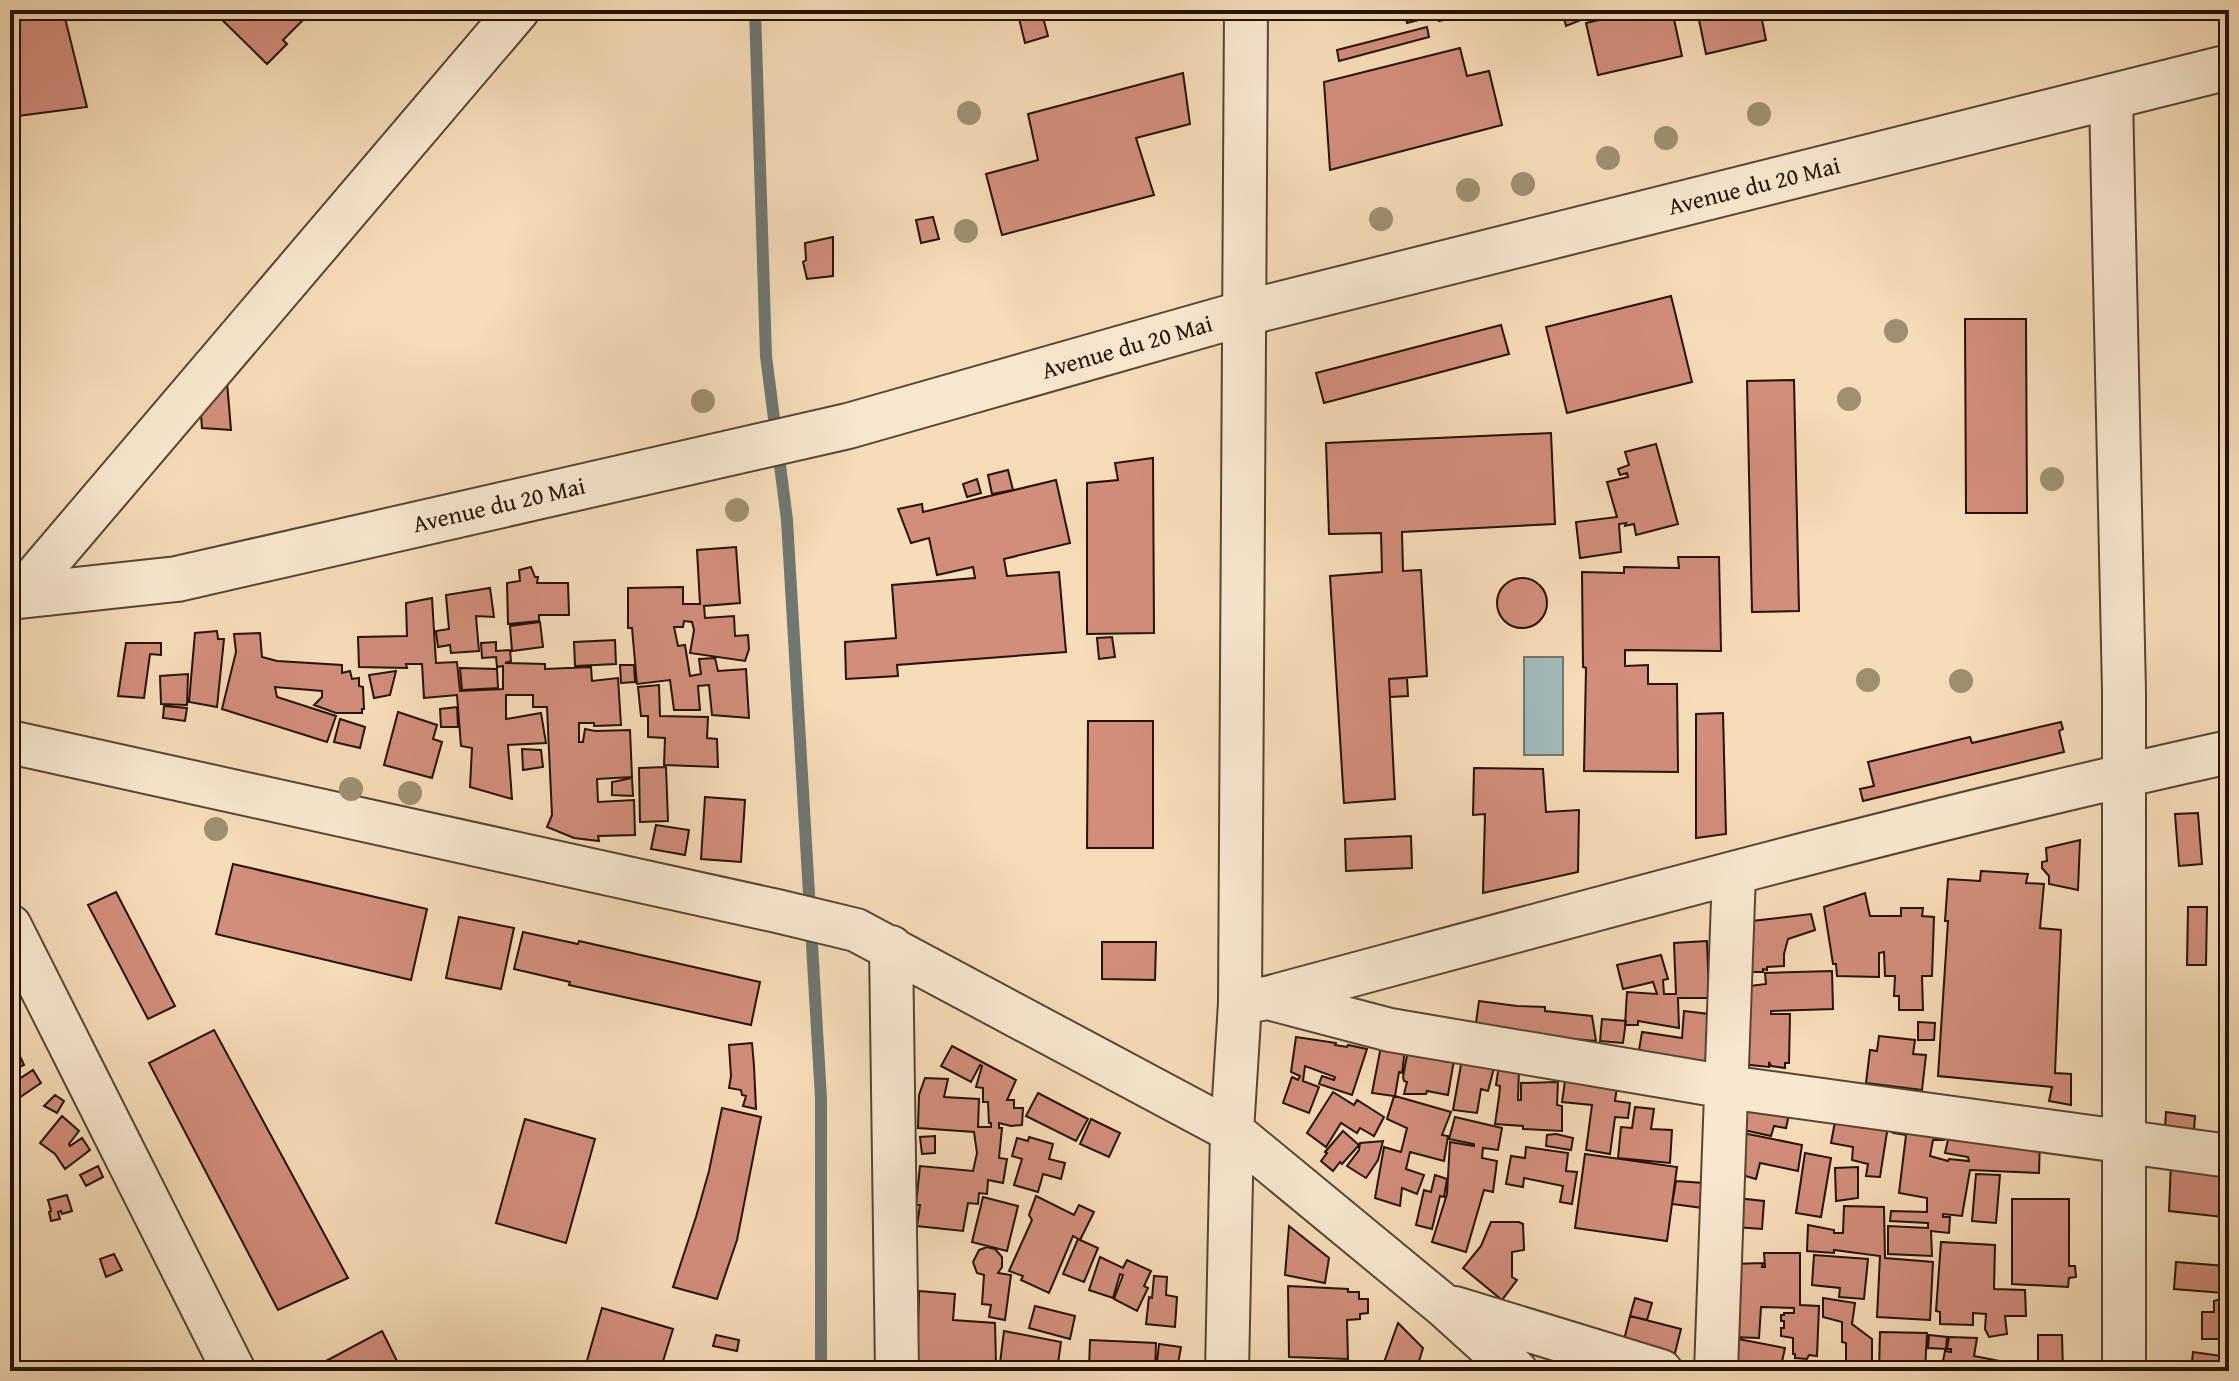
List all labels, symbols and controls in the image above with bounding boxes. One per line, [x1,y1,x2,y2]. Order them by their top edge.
street label: Avenue du 20 Mai [1664,147,1844,224]
street label: Avenue du 20 Mai [1037,305,1217,388]
street label: Avenue du 20 Mai [409,468,589,541]

